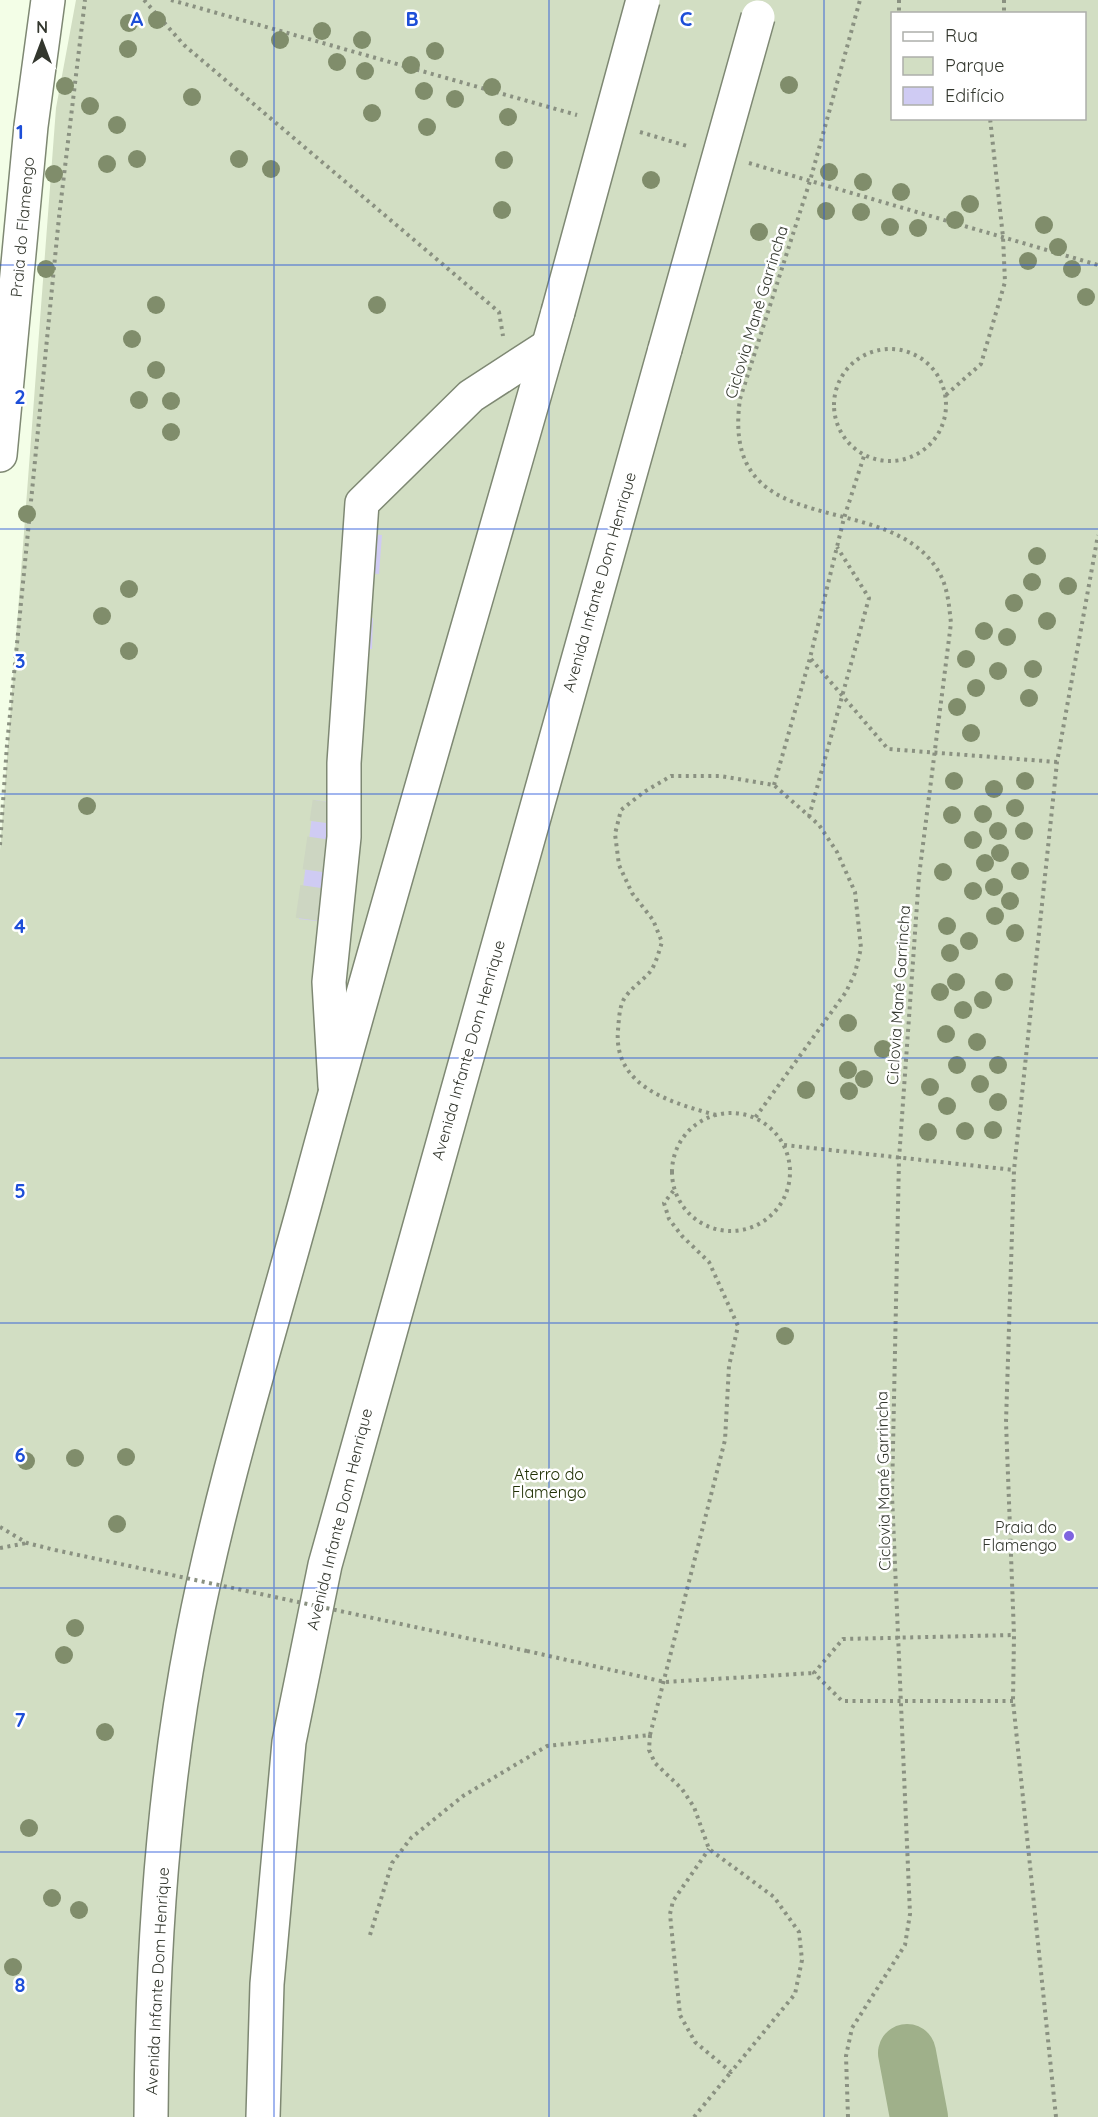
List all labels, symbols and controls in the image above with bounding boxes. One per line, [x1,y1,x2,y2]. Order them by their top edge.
text: A [131,6,144,31]
text: B [405,6,419,31]
text: C [680,6,693,31]
north arrow [12,12,72,72]
legend [891,12,1086,120]
text: N [36,17,48,37]
text: Rua [945,24,978,47]
text: Parque [945,54,1004,77]
text: Edifício [945,84,1004,107]
text: 1 [16,119,24,144]
street label: Praia do Flamengo [6,156,38,298]
street label: Ciclovia Mané Garrincha [720,223,792,401]
text: 2 [14,384,26,409]
street label: Avenida Infante Dom Henrique [558,470,640,694]
text: 3 [15,648,25,673]
street label: Ciclovia Mané Garrincha [882,905,914,1085]
text: 4 [14,913,26,938]
street label: Avenida Infante Dom Henrique [427,938,509,1162]
text: 5 [14,1178,26,1203]
street label: Ciclovia Mané Garrincha [871,1391,895,1571]
street label: Avenida Infante Dom Henrique [302,1406,376,1632]
text: 6 [14,1442,26,1467]
park label: Aterro do Flamengo [512,1464,586,1502]
place label: Praia do Flamengo [982,1517,1057,1555]
marker: Praia do Flamengo [1062,1529,1076,1543]
text: 7 [15,1707,26,1732]
street label: Avenida Infante Dom Henrique [141,1867,173,2095]
text: 8 [15,1972,26,1997]

